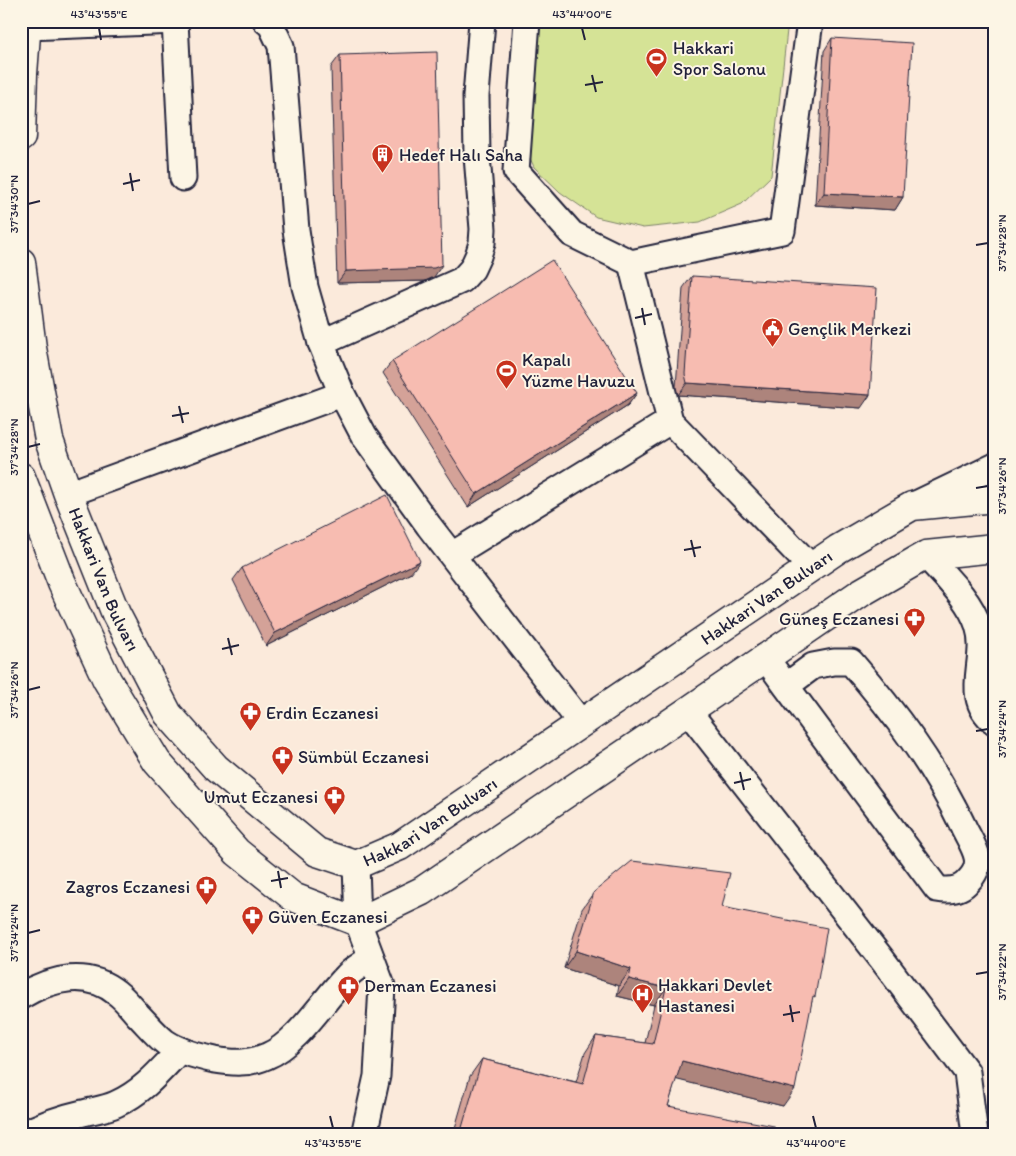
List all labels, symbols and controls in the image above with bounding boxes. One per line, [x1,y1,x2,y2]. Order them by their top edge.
text: 43°43'55"E [71,7,128,21]
text: 43°44'00"E [552,7,612,21]
place label: Hakkari Spor Salonu [673,37,766,80]
sports icon: Hakkari Spor Salonu [645,46,669,77]
building icon: Hedef Halı Saha [371,143,395,174]
place label: Hedef Halı Saha [399,144,523,166]
text: 37°34'30"N [7,175,21,233]
text: 37°34'28"N [995,214,1009,272]
public building icon: Gençlik Merkezi [760,317,784,348]
place label: Gençlik Merkezi [788,318,911,340]
place label: Kapalı Yüzme Havuzu [522,349,635,392]
sports icon: Kapalı Yüzme Havuzu [494,358,518,389]
text: 37°34'28"N [7,418,21,476]
text: 37°34'26"N [995,457,1009,515]
street label: Hakkari Van Bulvarı [63,504,144,655]
street label: Hakkari Van Bulvarı [697,545,837,650]
pharmacy icon: Güneş Eczanesi [903,607,927,638]
place label: Güneş Eczanesi [779,608,899,630]
text: 37°34'26"N [7,661,21,719]
text: 37°34'24"N [995,700,1009,758]
pharmacy icon: Erdin Eczanesi [238,701,262,732]
place label: Erdin Eczanesi [266,702,379,724]
pharmacy icon: Sümbül Eczanesi [270,745,294,776]
place label: Sümbül Eczanesi [298,746,429,768]
street label: Hakkari Van Bulvarı [360,772,501,872]
pharmacy icon: Umut Eczanesi [322,785,346,816]
place label: Umut Eczanesi [203,786,318,808]
pharmacy icon: Zagros Eczanesi [194,875,218,906]
place label: Zagros Eczanesi [66,876,190,898]
text: 37°34'24"N [7,904,21,962]
pharmacy icon: Güven Eczanesi [240,905,264,936]
place label: Güven Eczanesi [268,906,388,928]
text: 37°34'22"N [995,943,1009,1001]
pharmacy icon: Derman Eczanesi [336,974,360,1005]
place label: Hakkari Devlet Hastanesi [658,974,772,1017]
place label: Derman Eczanesi [364,975,497,997]
hospital icon: Hakkari Devlet Hastanesi [630,983,654,1014]
text: 43°43'55"E [305,1136,362,1150]
text: 43°44'00"E [786,1136,846,1150]

